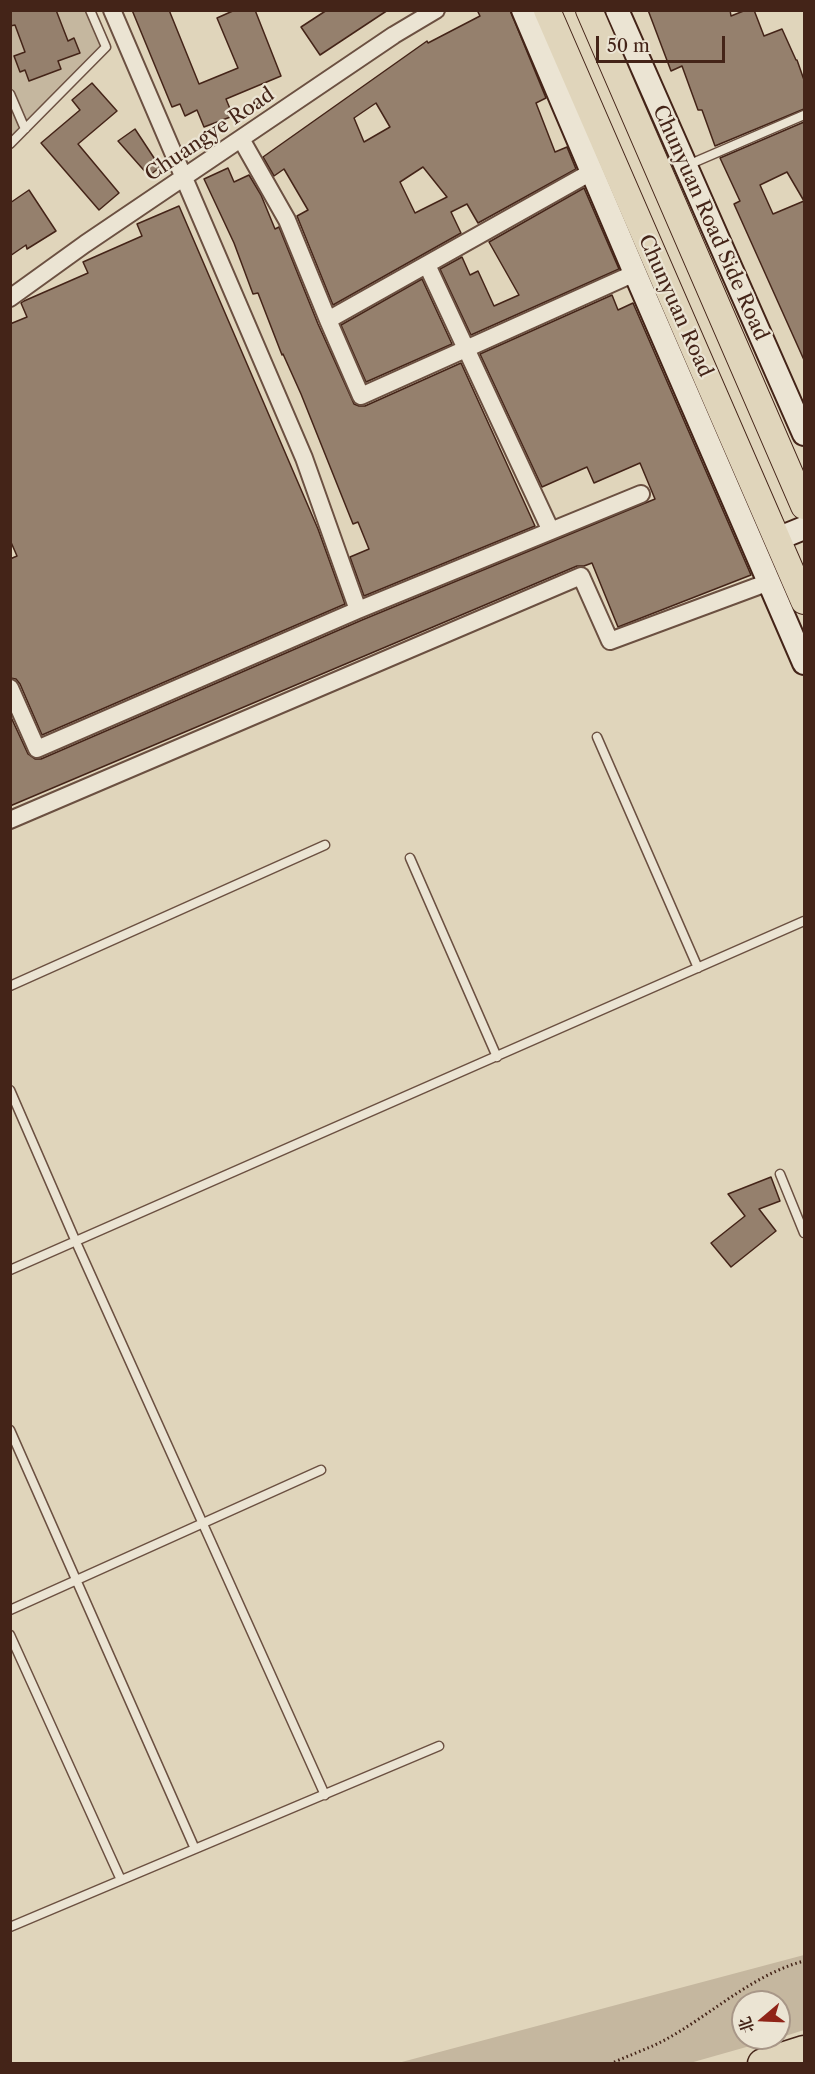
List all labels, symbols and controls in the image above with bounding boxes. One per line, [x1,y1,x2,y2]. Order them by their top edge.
scale bar [599,24,728,62]
text: 50 m [607,35,650,57]
street label: Chuangye Road [141,83,279,187]
street label: Chunyuan Road Side Road [647,102,773,344]
street label: Chunyuan Road [633,231,717,381]
north arrow [731,1990,791,2050]
text: 北 [734,2014,758,2036]

